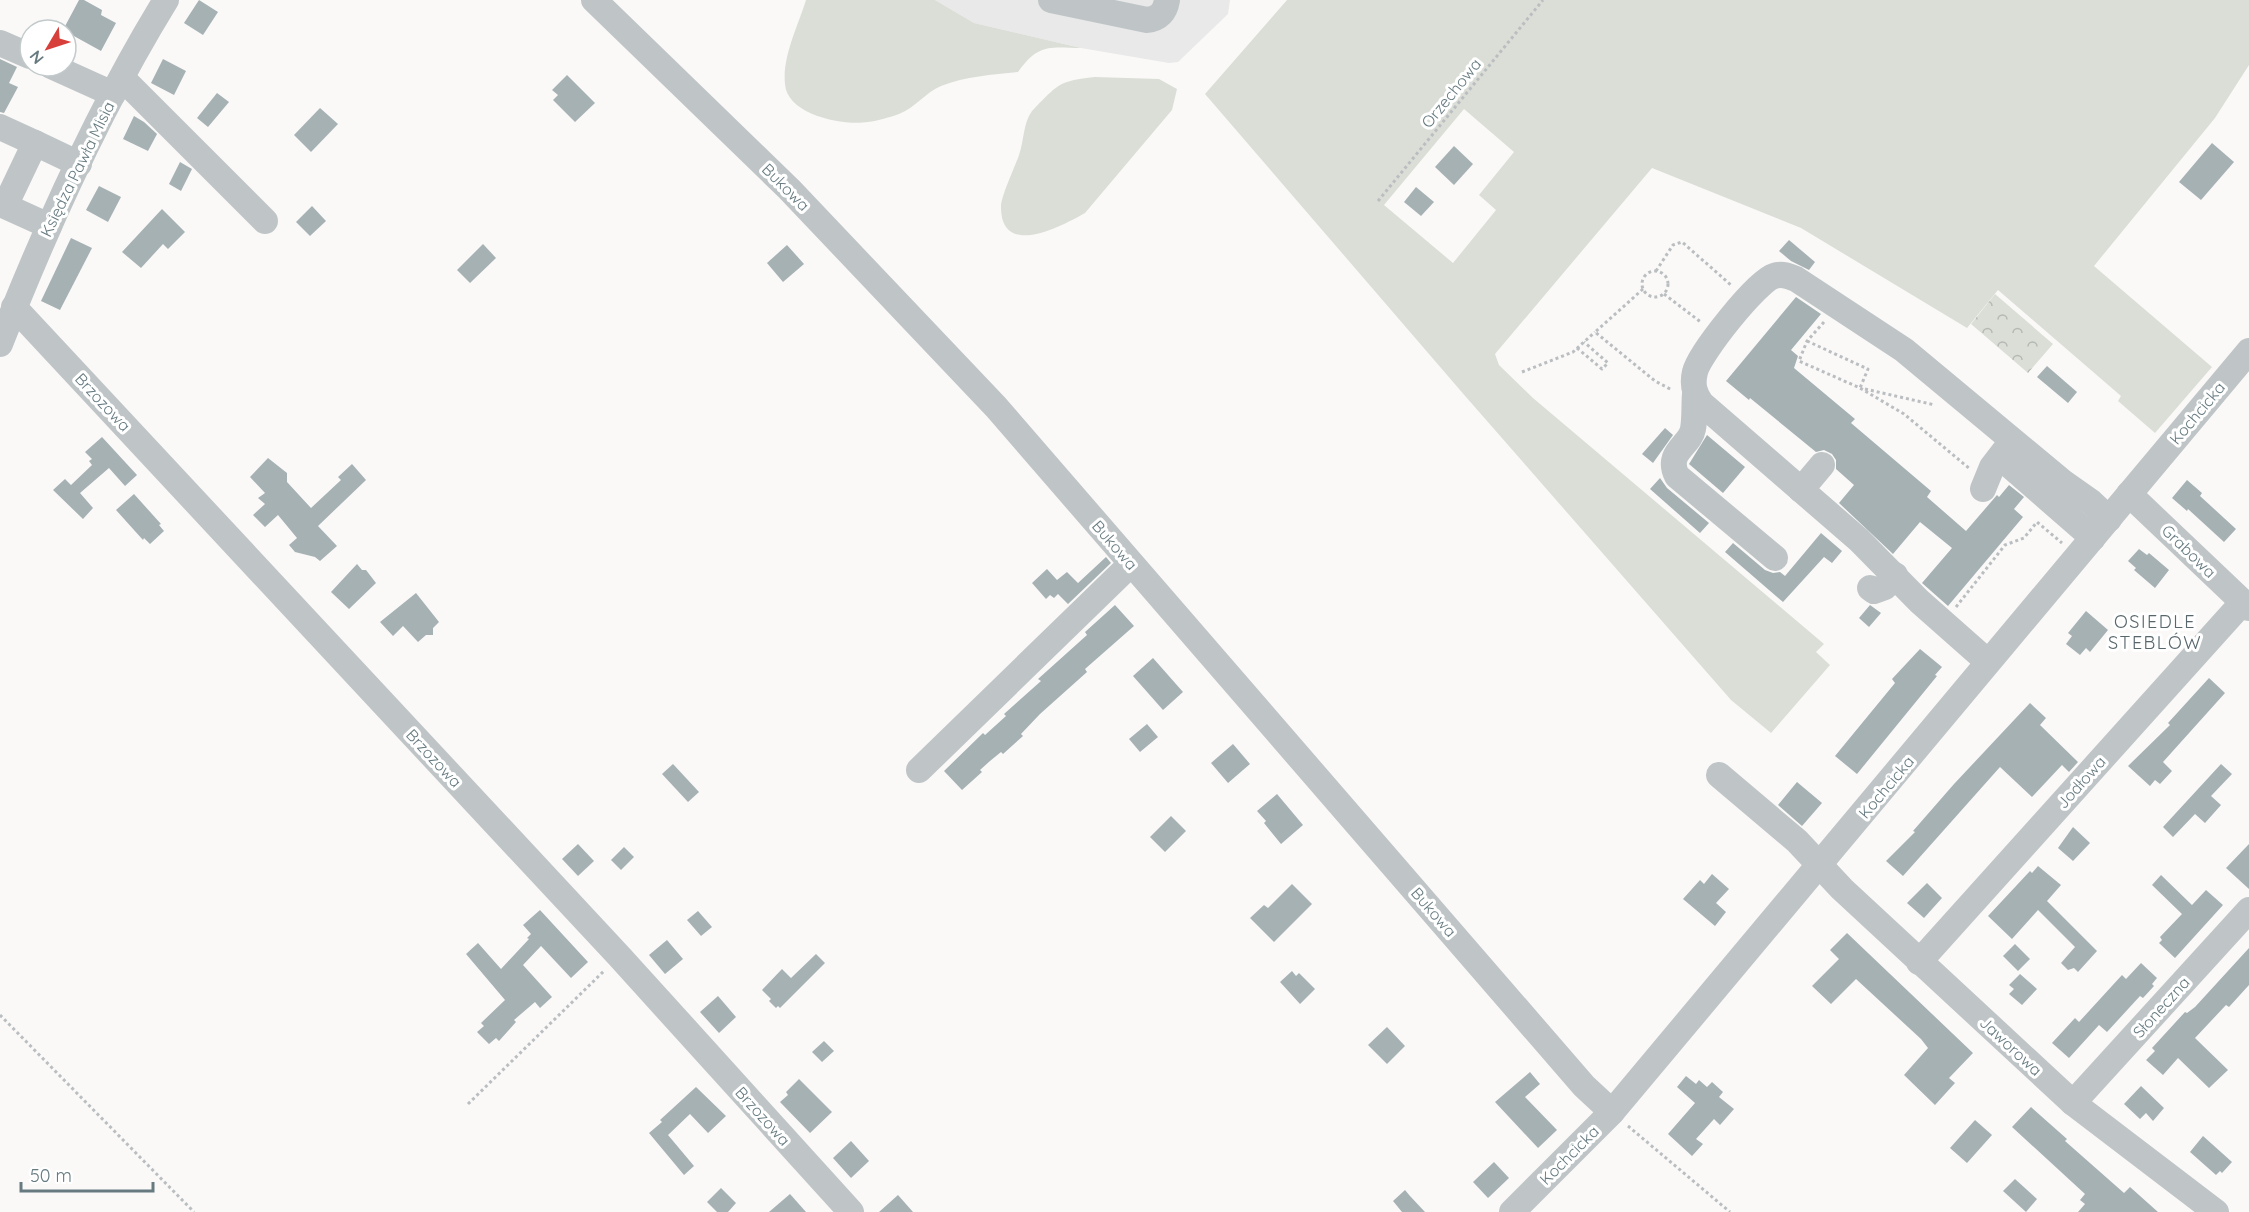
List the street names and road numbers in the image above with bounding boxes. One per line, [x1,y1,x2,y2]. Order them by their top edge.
street label: Orzechowa [1417,54,1485,132]
street label: Księdza Pawła Misia [36,98,118,240]
street label: Bukowa [758,159,814,215]
street label: Brzozowa [71,369,135,435]
street label: Kochcicka [2165,378,2229,448]
street label: Bukowa [1088,516,1142,574]
street label: Grabowa [2158,520,2220,582]
street label: Brzozowa [402,725,466,791]
street label: Kochcicka [1854,752,1918,822]
street label: Jodłowa [2052,752,2110,812]
street label: Bukowa [1407,883,1461,941]
street label: Słoneczna [2128,972,2194,1042]
street label: Jaworowa [1976,1012,2046,1080]
street label: Brzozowa [731,1082,795,1150]
street label: Kochcicka [1535,1121,1603,1189]

